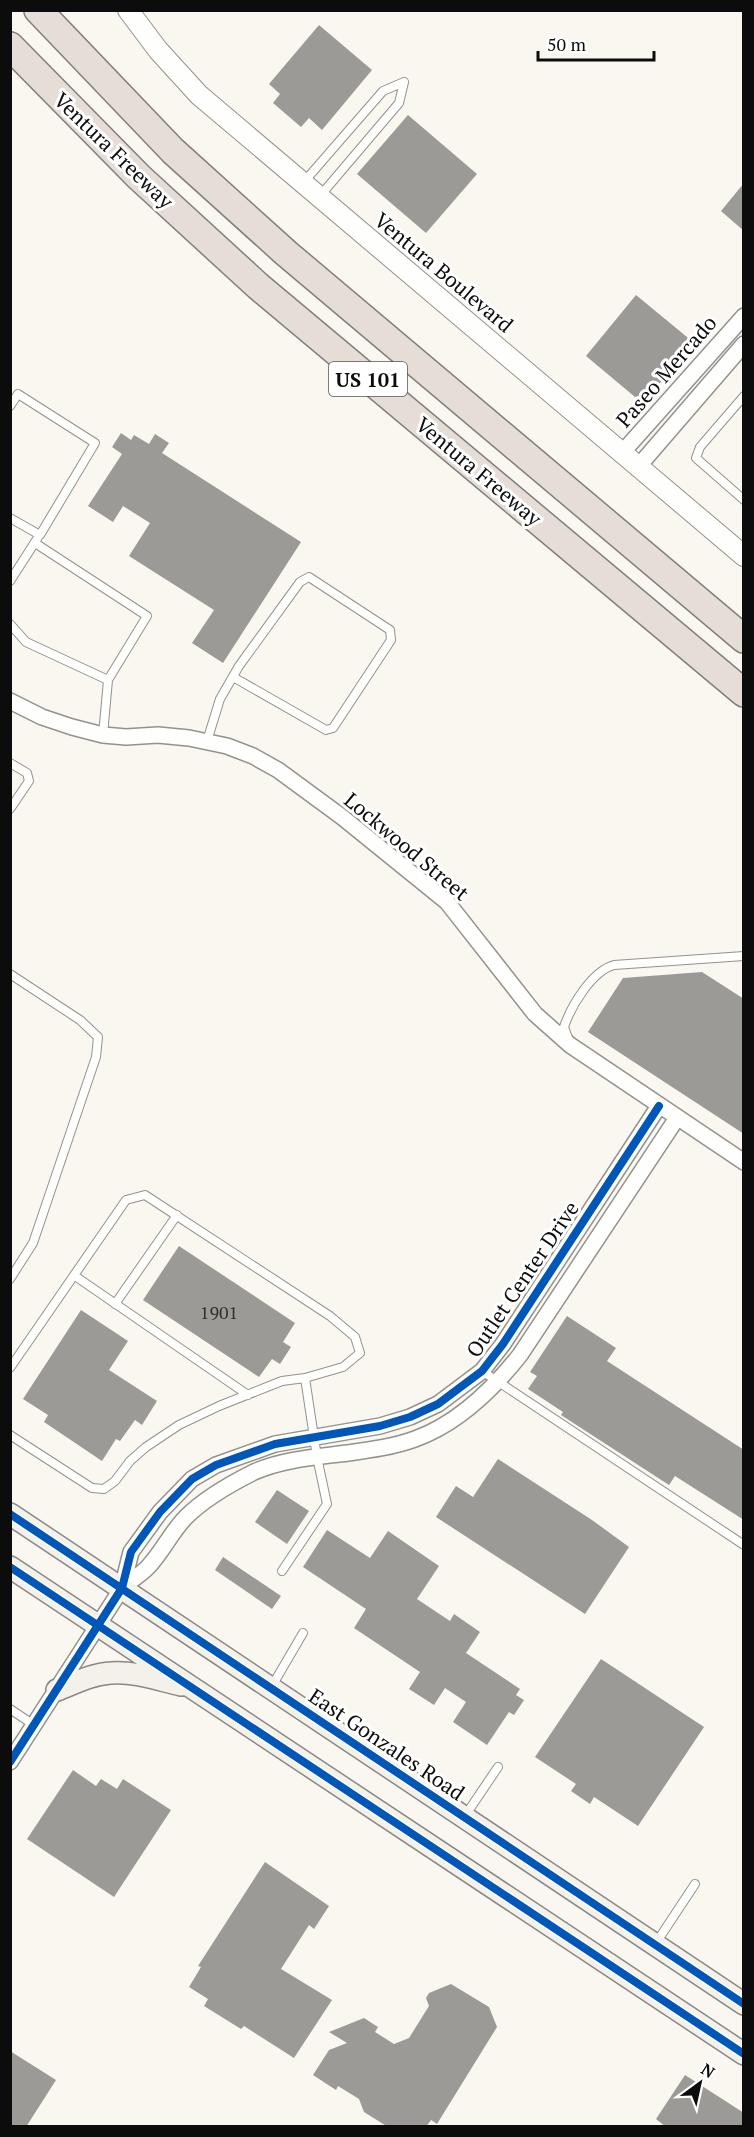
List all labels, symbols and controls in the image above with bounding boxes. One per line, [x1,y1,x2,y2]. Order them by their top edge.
scale bar [538,24,654,62]
text: 50 m [547,32,587,56]
street label: Ventura Freeway [48,86,180,215]
street label: Ventura Boulevard [369,206,520,339]
street label: Paseo Mercado [610,309,722,433]
road number: US 101 [329,362,407,396]
street label: Ventura Freeway [410,410,548,532]
street label: Lockwood Street [339,786,475,907]
street label: Outlet Center Drive [459,1195,585,1363]
house number: 1901 [200,1300,238,1324]
street label: East Gonzales Road [304,1681,471,1807]
north arrow [670,2053,730,2113]
text: N [697,2058,719,2083]

